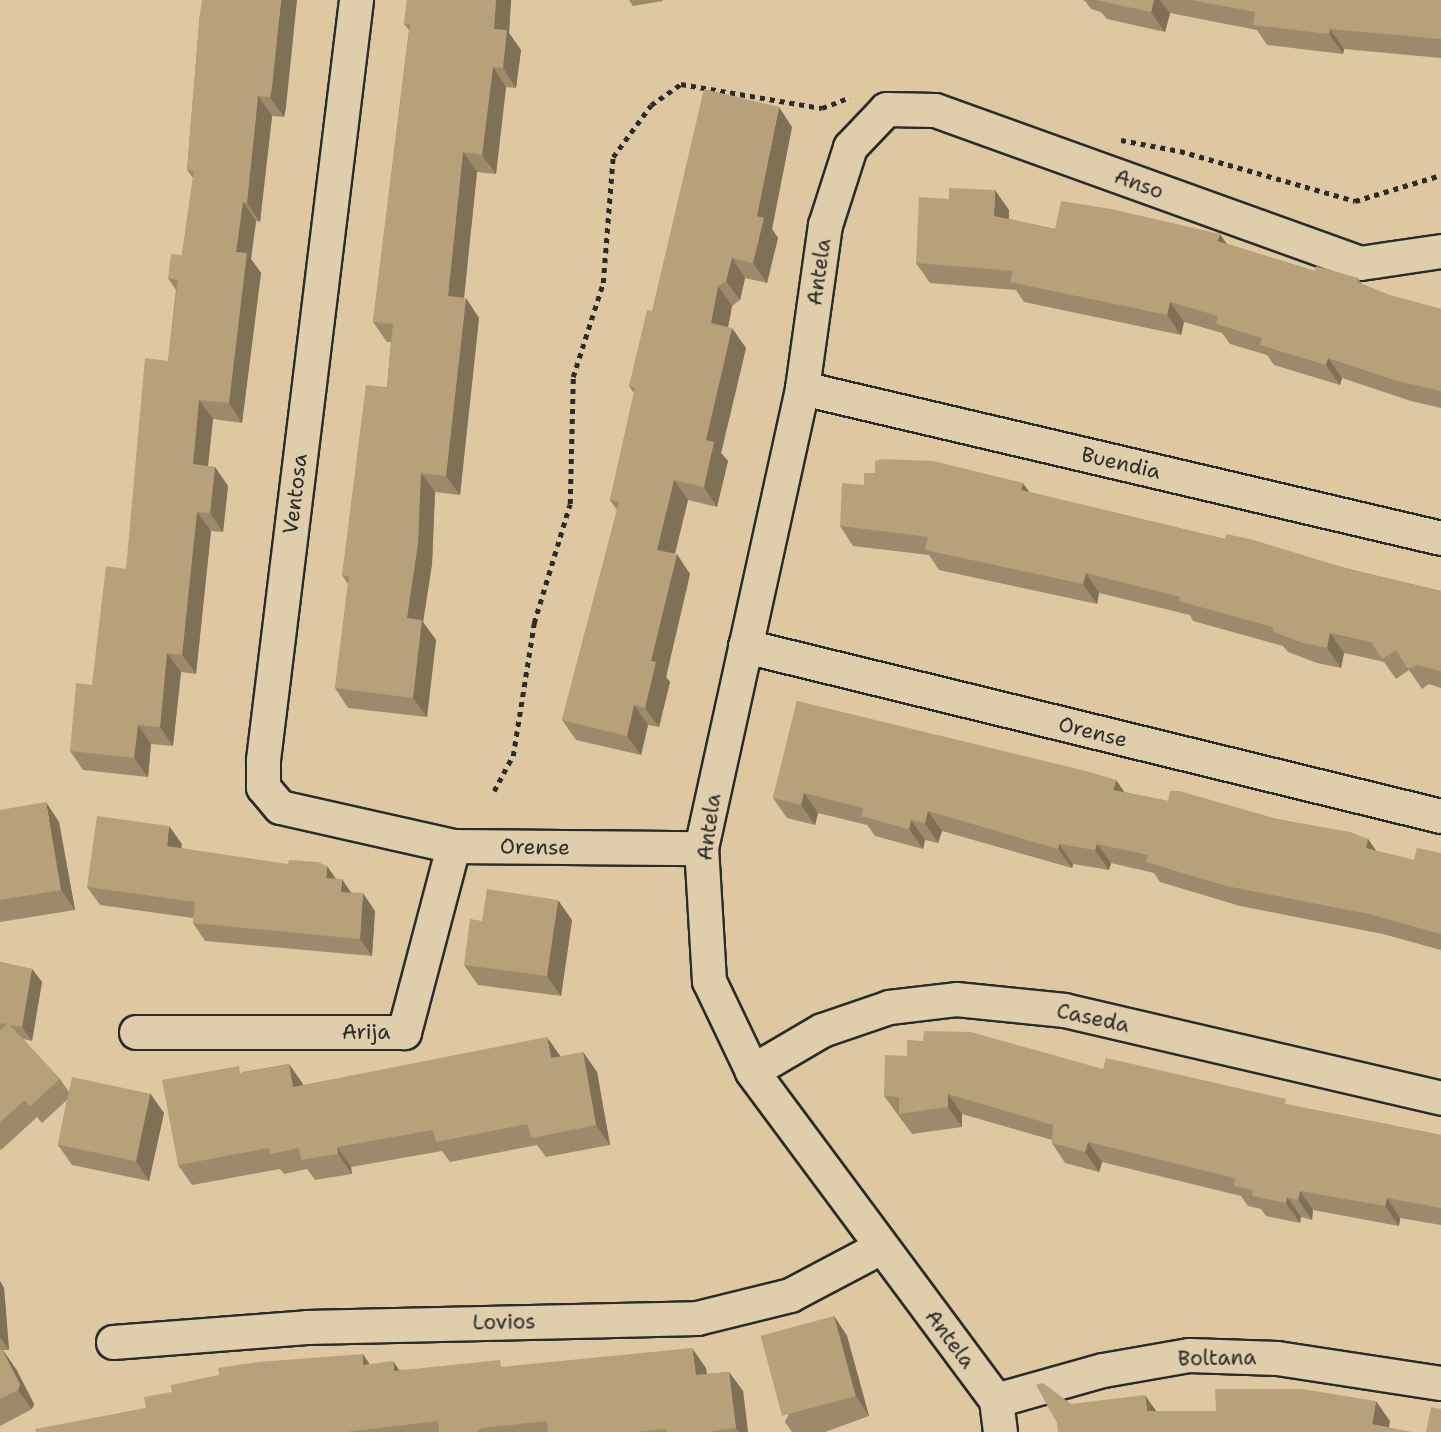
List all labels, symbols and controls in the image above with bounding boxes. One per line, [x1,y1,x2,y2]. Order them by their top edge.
street label: Anso [1111,164,1167,204]
street label: Antela [802,237,836,307]
street label: Buendia [1079,442,1163,484]
street label: Ventosa [278,452,312,536]
street label: Orense [1056,711,1130,753]
street label: Antela [692,792,726,862]
street label: Orense [500,834,570,860]
street label: Caseda [1054,998,1132,1038]
street label: Arija [342,1019,390,1045]
street label: Antela [920,1305,980,1373]
street label: Lovios [472,1309,536,1335]
street label: Boltana [1178,1345,1256,1371]

